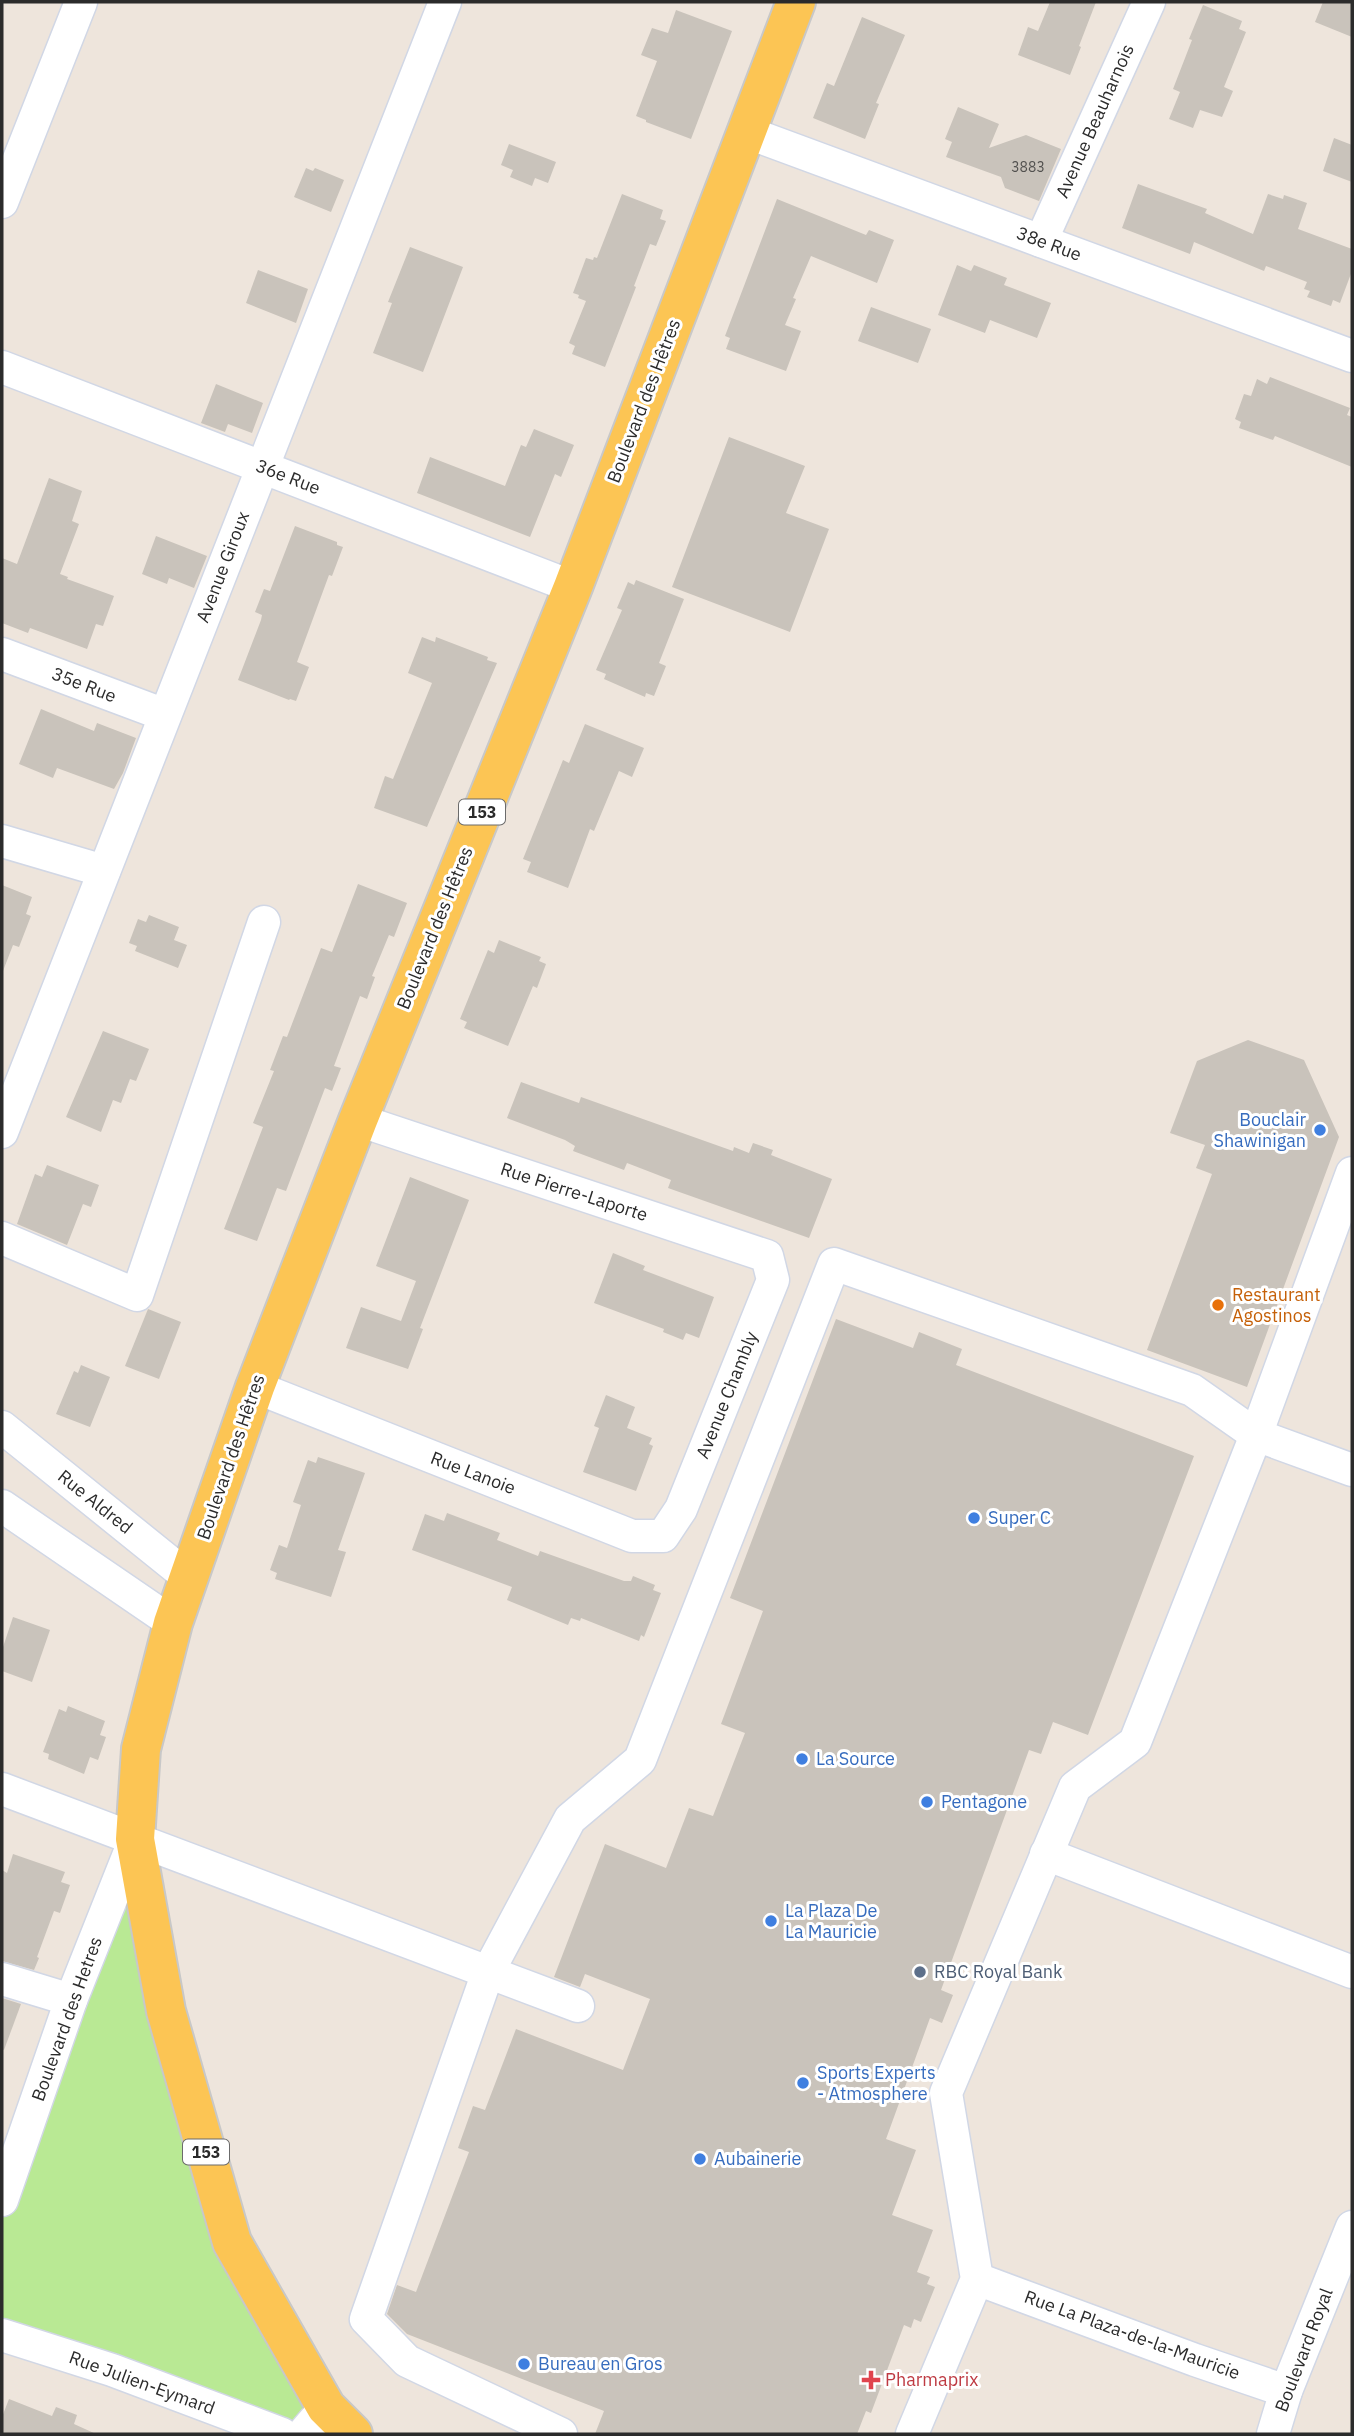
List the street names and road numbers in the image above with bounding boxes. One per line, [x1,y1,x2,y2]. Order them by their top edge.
street label: Avenue Beauharnois [1050,40,1139,201]
street label: 38e Rue [1014,221,1085,266]
street label: Boulevard des Hêtres [602,316,685,486]
street label: 36e Rue [253,454,324,499]
street label: Avenue Giroux [191,508,254,626]
street label: 35e Rue [49,662,120,707]
road number: 153 [459,800,505,824]
street label: Boulevard des Hêtres [391,843,478,1013]
street label: Rue Pierre-Laporte [498,1157,651,1226]
street label: Avenue Chambly [691,1328,763,1462]
street label: Boulevard des Hêtres [191,1371,270,1543]
street label: Rue Lanoie [427,1446,519,1499]
street label: Rue Aldred [53,1464,137,1539]
street label: Boulevard des Hetres [26,1933,107,2104]
road number: 153 [183,2140,229,2164]
street label: Rue La Plaza-de-la-Mauricie [1021,2285,1243,2384]
street label: Boulevard Royal [1269,2285,1338,2415]
street label: Rue Julien-Eymard [66,2345,218,2420]

